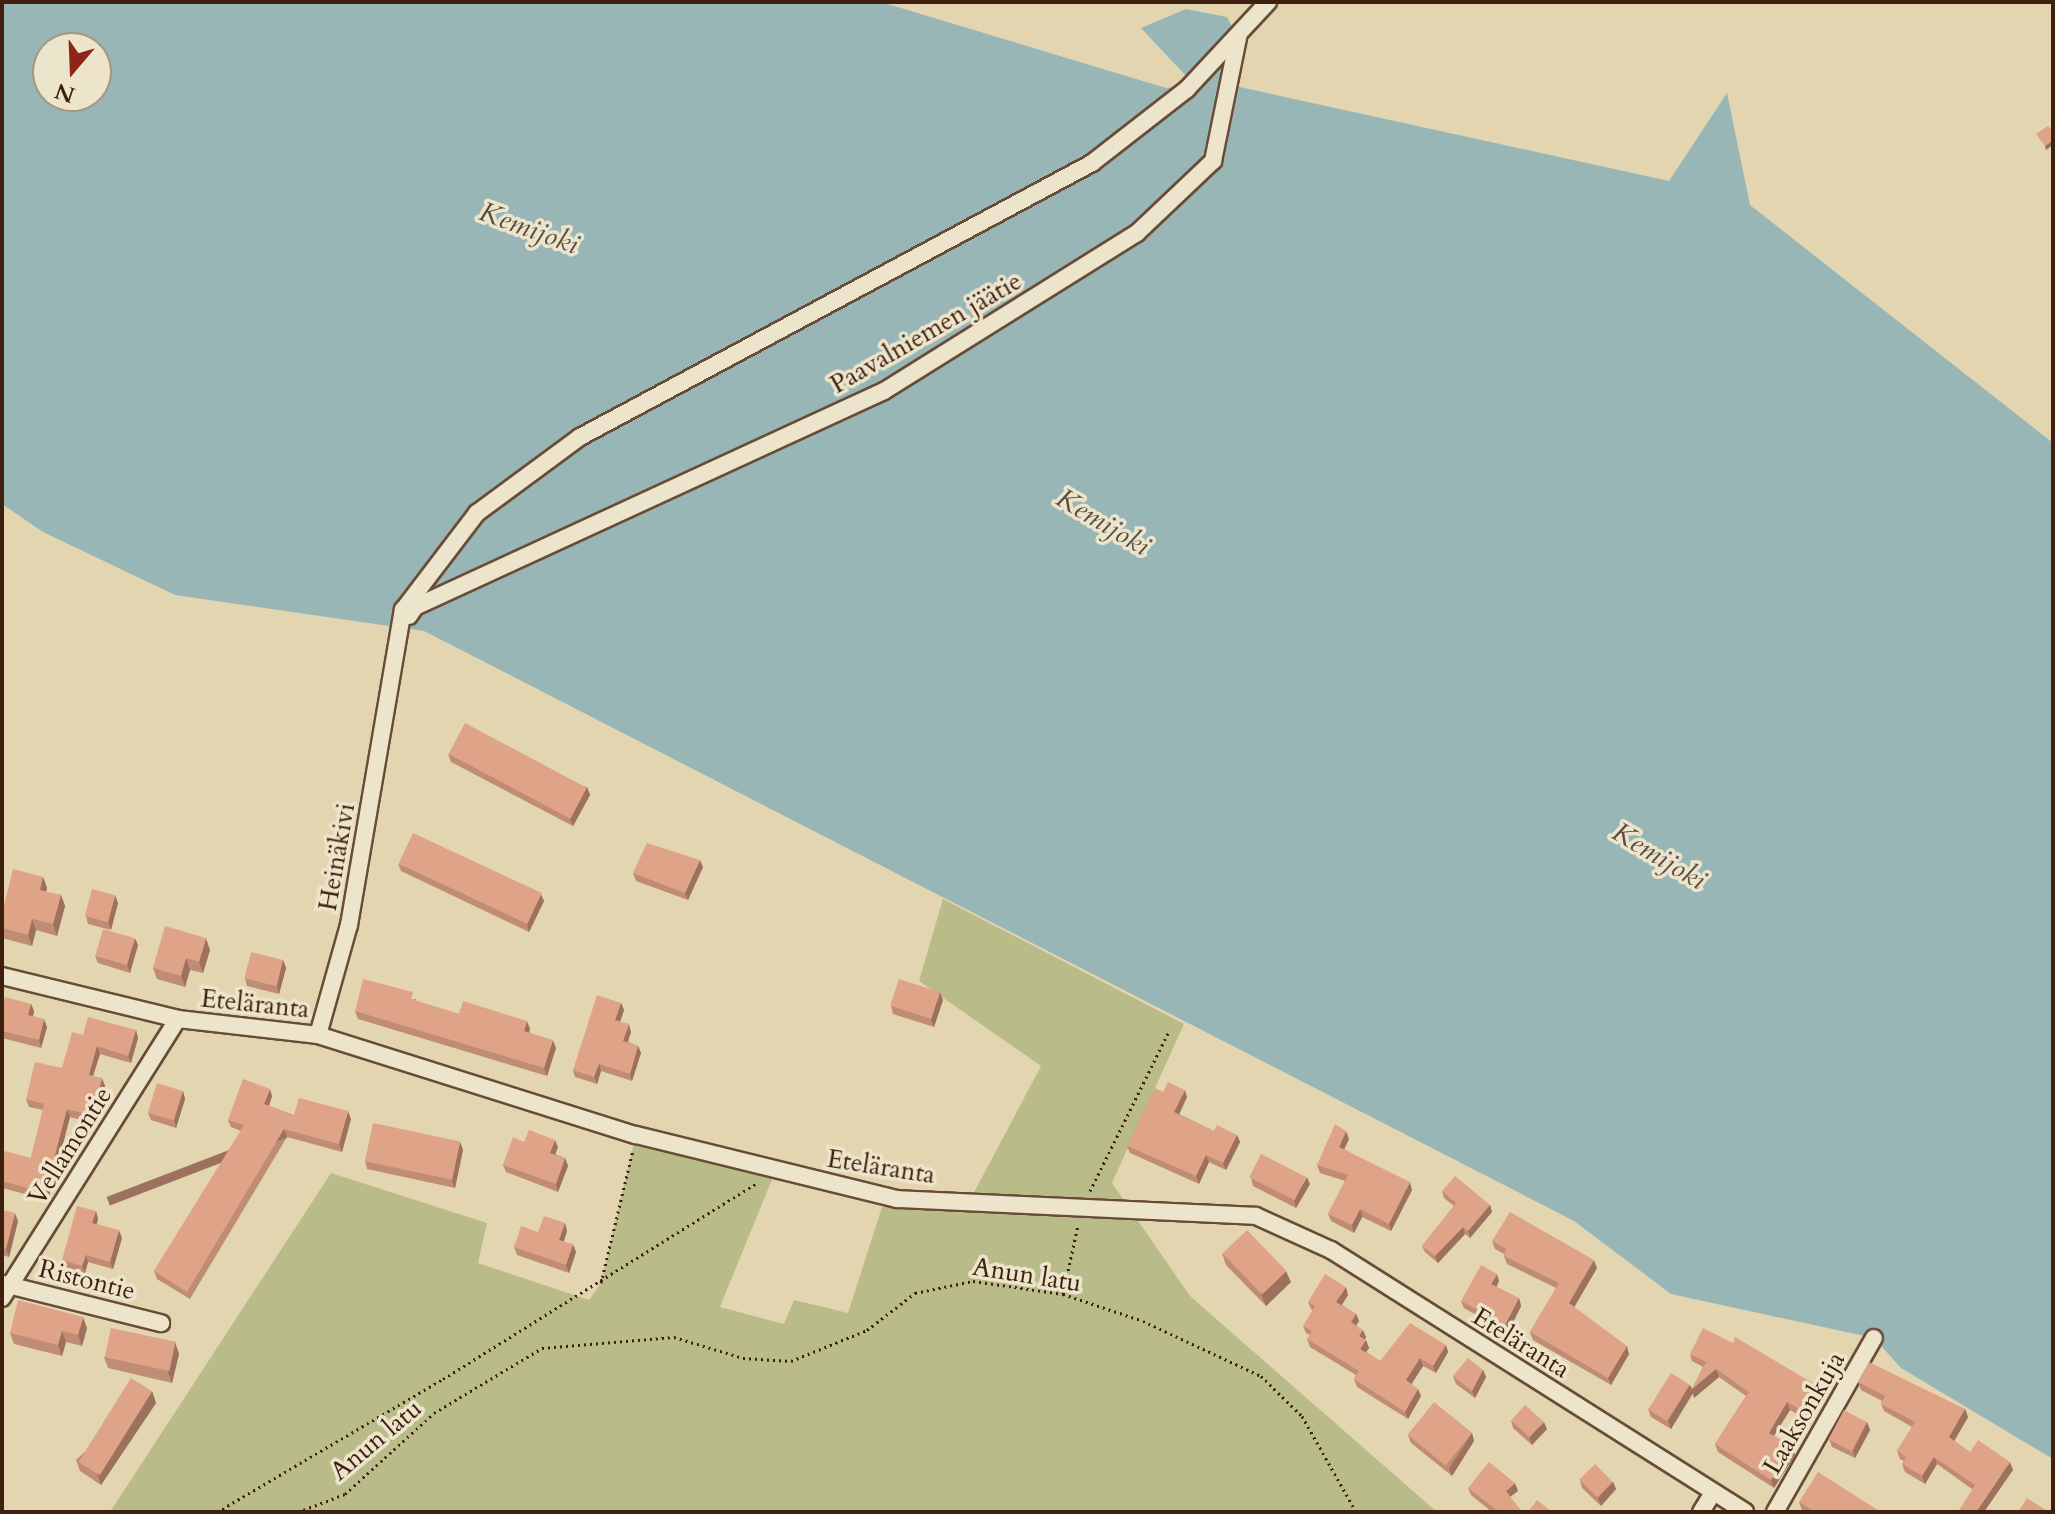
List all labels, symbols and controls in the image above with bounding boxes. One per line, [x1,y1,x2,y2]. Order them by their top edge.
north arrow [32,32,112,112]
text: N [51,76,79,110]
water label: Kemijoki [475,195,583,261]
street label: Paavalniemen jäätie [825,266,1027,400]
water label: Kemijoki [1050,481,1156,563]
street label: Heinäkivi [312,801,362,913]
water label: Kemijoki [1606,815,1712,897]
street label: Eteläranta [199,983,311,1025]
street label: Vellamontie [21,1081,119,1211]
street label: Eteläranta [825,1143,937,1191]
street label: Anun latu [970,1251,1084,1299]
street label: Ristontie [35,1253,139,1307]
street label: Eteläranta [1466,1301,1576,1385]
street label: Laaksonkuja [1756,1346,1852,1480]
street label: Anun latu [324,1393,428,1487]

